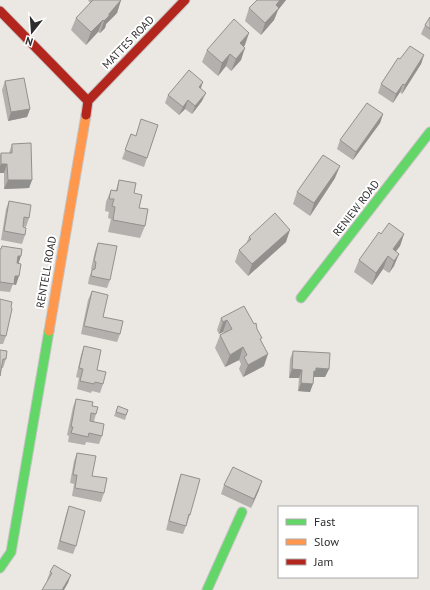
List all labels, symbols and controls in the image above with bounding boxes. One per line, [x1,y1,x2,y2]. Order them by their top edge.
north arrow [12,12,52,52]
street label: MATTES ROAD [99,13,157,71]
text: N [24,34,35,49]
street label: RENIEW ROAD [330,177,382,239]
street label: RENTELL ROAD [33,235,59,309]
legend [278,506,418,578]
text: Fast [314,514,335,529]
text: Slow [314,534,339,549]
text: Jam [313,554,333,569]

